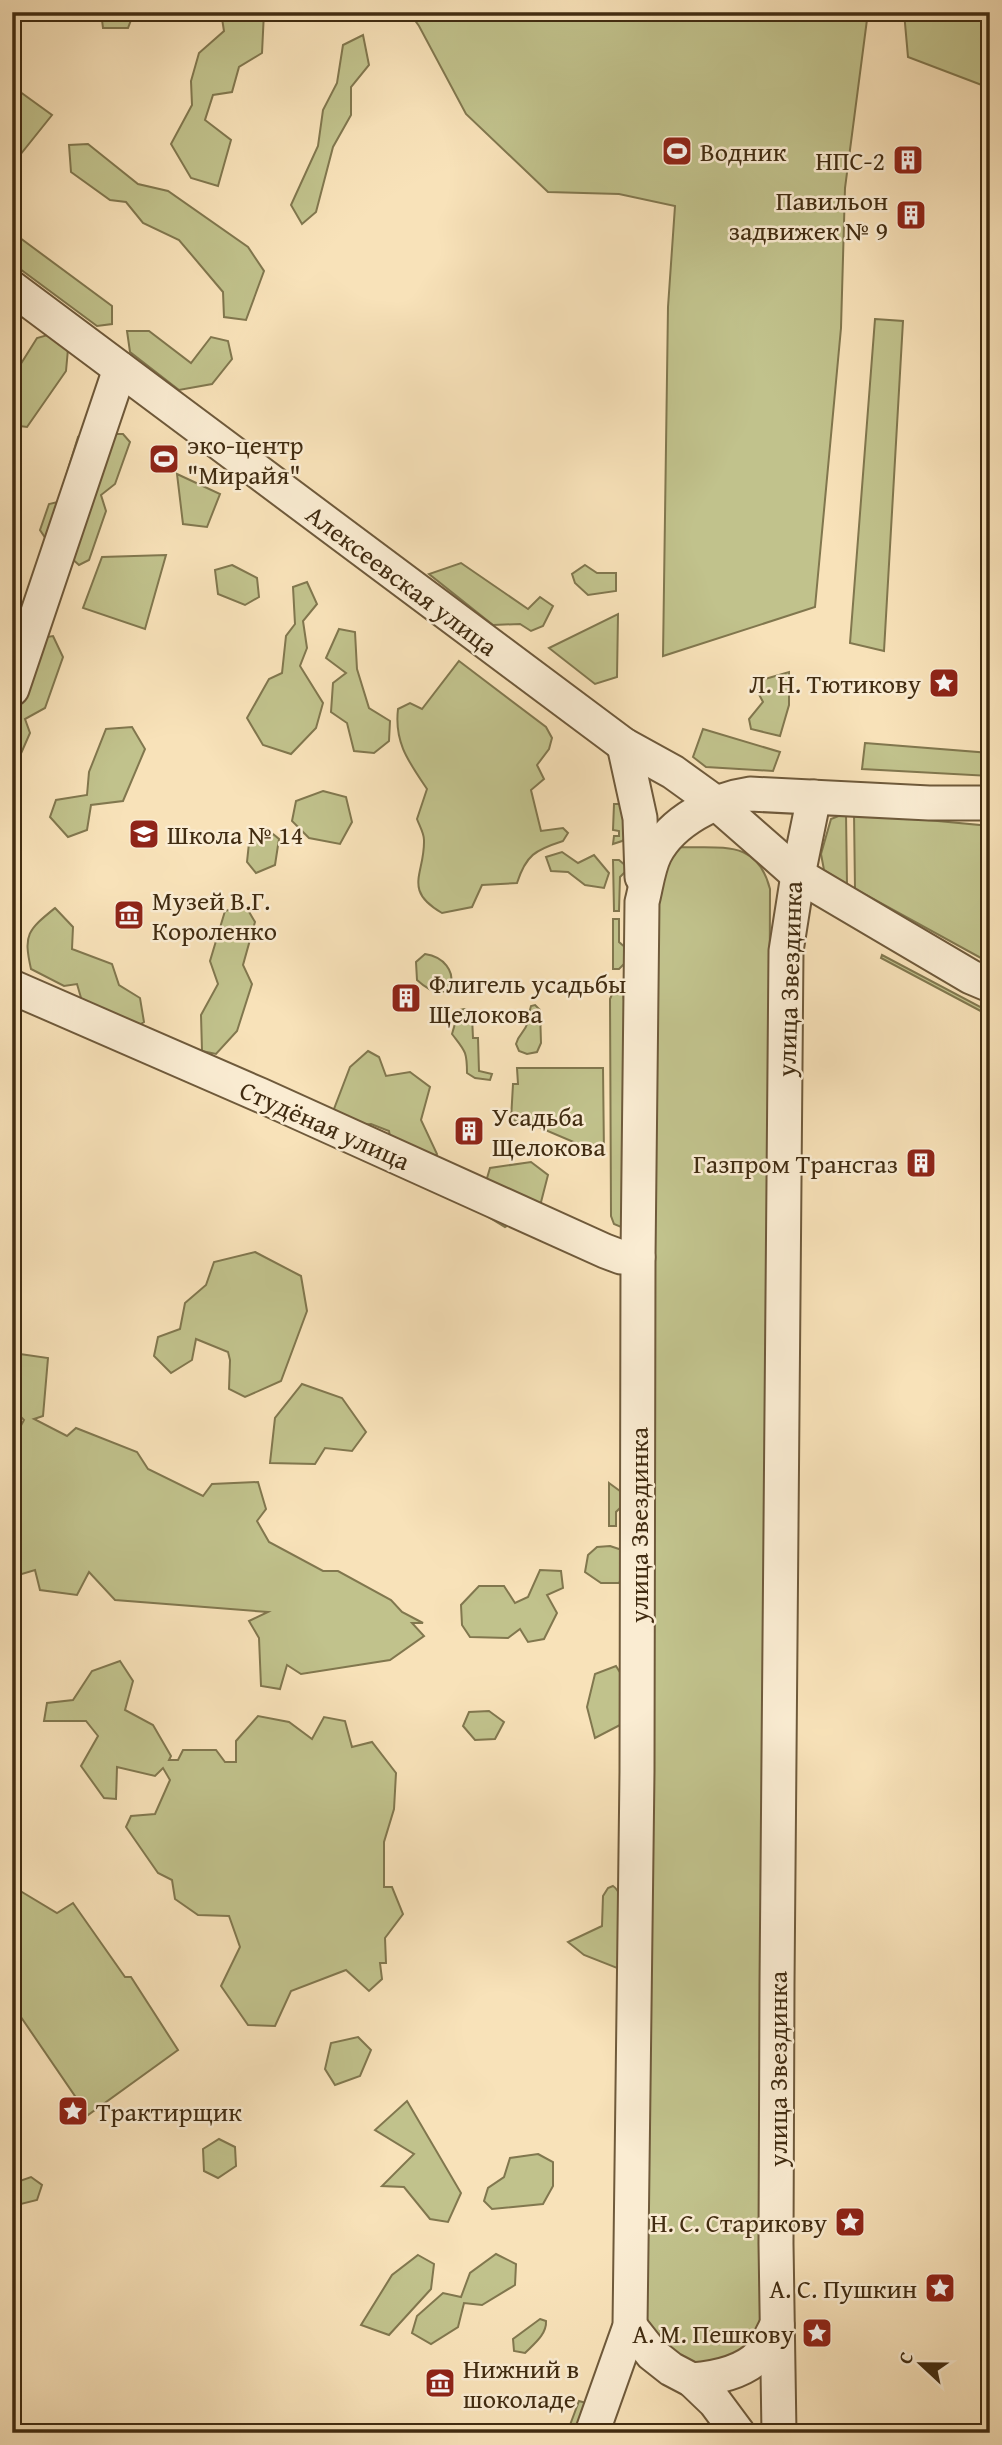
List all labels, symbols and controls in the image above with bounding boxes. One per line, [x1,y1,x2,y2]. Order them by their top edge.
place label: Водник [700,132,787,171]
sports icon: Водник [660,134,694,168]
place label: НПС-2 [815,141,885,180]
building icon: НПС-2 [891,143,925,177]
place label: Павильон задвижек № 9 [729,181,888,250]
building icon: Павильон задвижек № 9 [894,198,928,232]
place label: эко-центр "Мирайя" [187,425,304,494]
sports icon: эко-центр "Мирайя" [147,442,181,476]
street label: Алексеевская улица [298,495,507,665]
place label: Л. Н. Тютикову [749,664,921,703]
place icon: Л. Н. Тютикову [927,666,961,700]
place label: Школа № 14 [167,815,303,854]
school or university icon: Школа № 14 [127,817,161,851]
street label: улица Звездинка [766,880,812,1079]
place label: Музей В.Г. Короленко [152,881,277,950]
museum icon: Музей В.Г. Короленко [112,898,146,932]
place label: Флигель усадьбы Щелокова [429,964,626,1033]
building icon: Флигель усадьбы Щелокова [389,981,423,1015]
street label: Студёная улица [234,1070,417,1180]
place label: Усадьба Щелокова [492,1097,606,1166]
building icon: Усадьба Щелокова [452,1114,486,1148]
place label: Газпром Трансгаз [693,1144,898,1183]
building icon: Газпром Трансгаз [904,1146,938,1180]
street label: улица Звездинка [619,1426,658,1624]
street label: улица Звездинка [758,1970,797,2168]
place label: Трактирщик [96,2092,242,2131]
place icon: Трактирщик [56,2094,90,2128]
place label: Н. С. Старикову [650,2203,827,2242]
place icon: Н. С. Старикову [833,2205,867,2239]
place label: А. С. Пушкин [769,2269,917,2308]
place icon: А. С. Пушкин [923,2271,957,2305]
place label: А. М. Пешкову [632,2314,794,2353]
place icon: А. М. Пешкову [800,2316,834,2350]
north arrow [886,2330,956,2400]
text: С [890,2347,920,2368]
place label: Нижний в шоколаде [463,2349,579,2418]
museum icon: Нижний в шоколаде [423,2366,457,2400]

